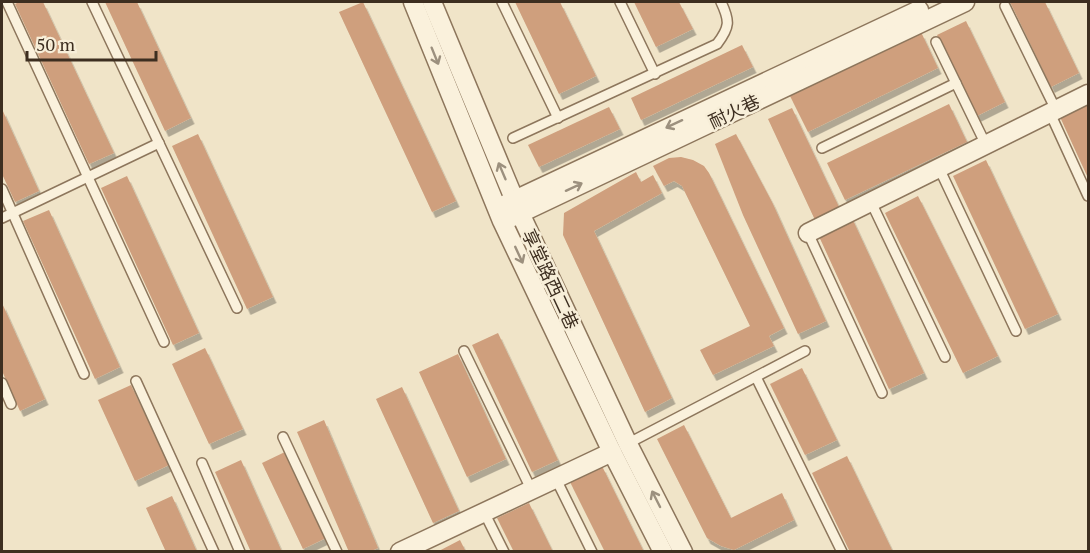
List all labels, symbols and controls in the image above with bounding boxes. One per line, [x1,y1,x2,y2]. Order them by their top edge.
scale bar [27,24,156,62]
text: 50 m [36,32,76,56]
one-way arrow [430,46,441,64]
street label: 耐火巷 [704,89,764,133]
one-way arrow [666,119,684,131]
one-way arrow [496,162,507,181]
one-way arrow [565,181,583,193]
street label: 享堂路西二巷 [517,225,585,333]
one-way arrow [513,245,525,263]
one-way arrow [650,491,662,509]

